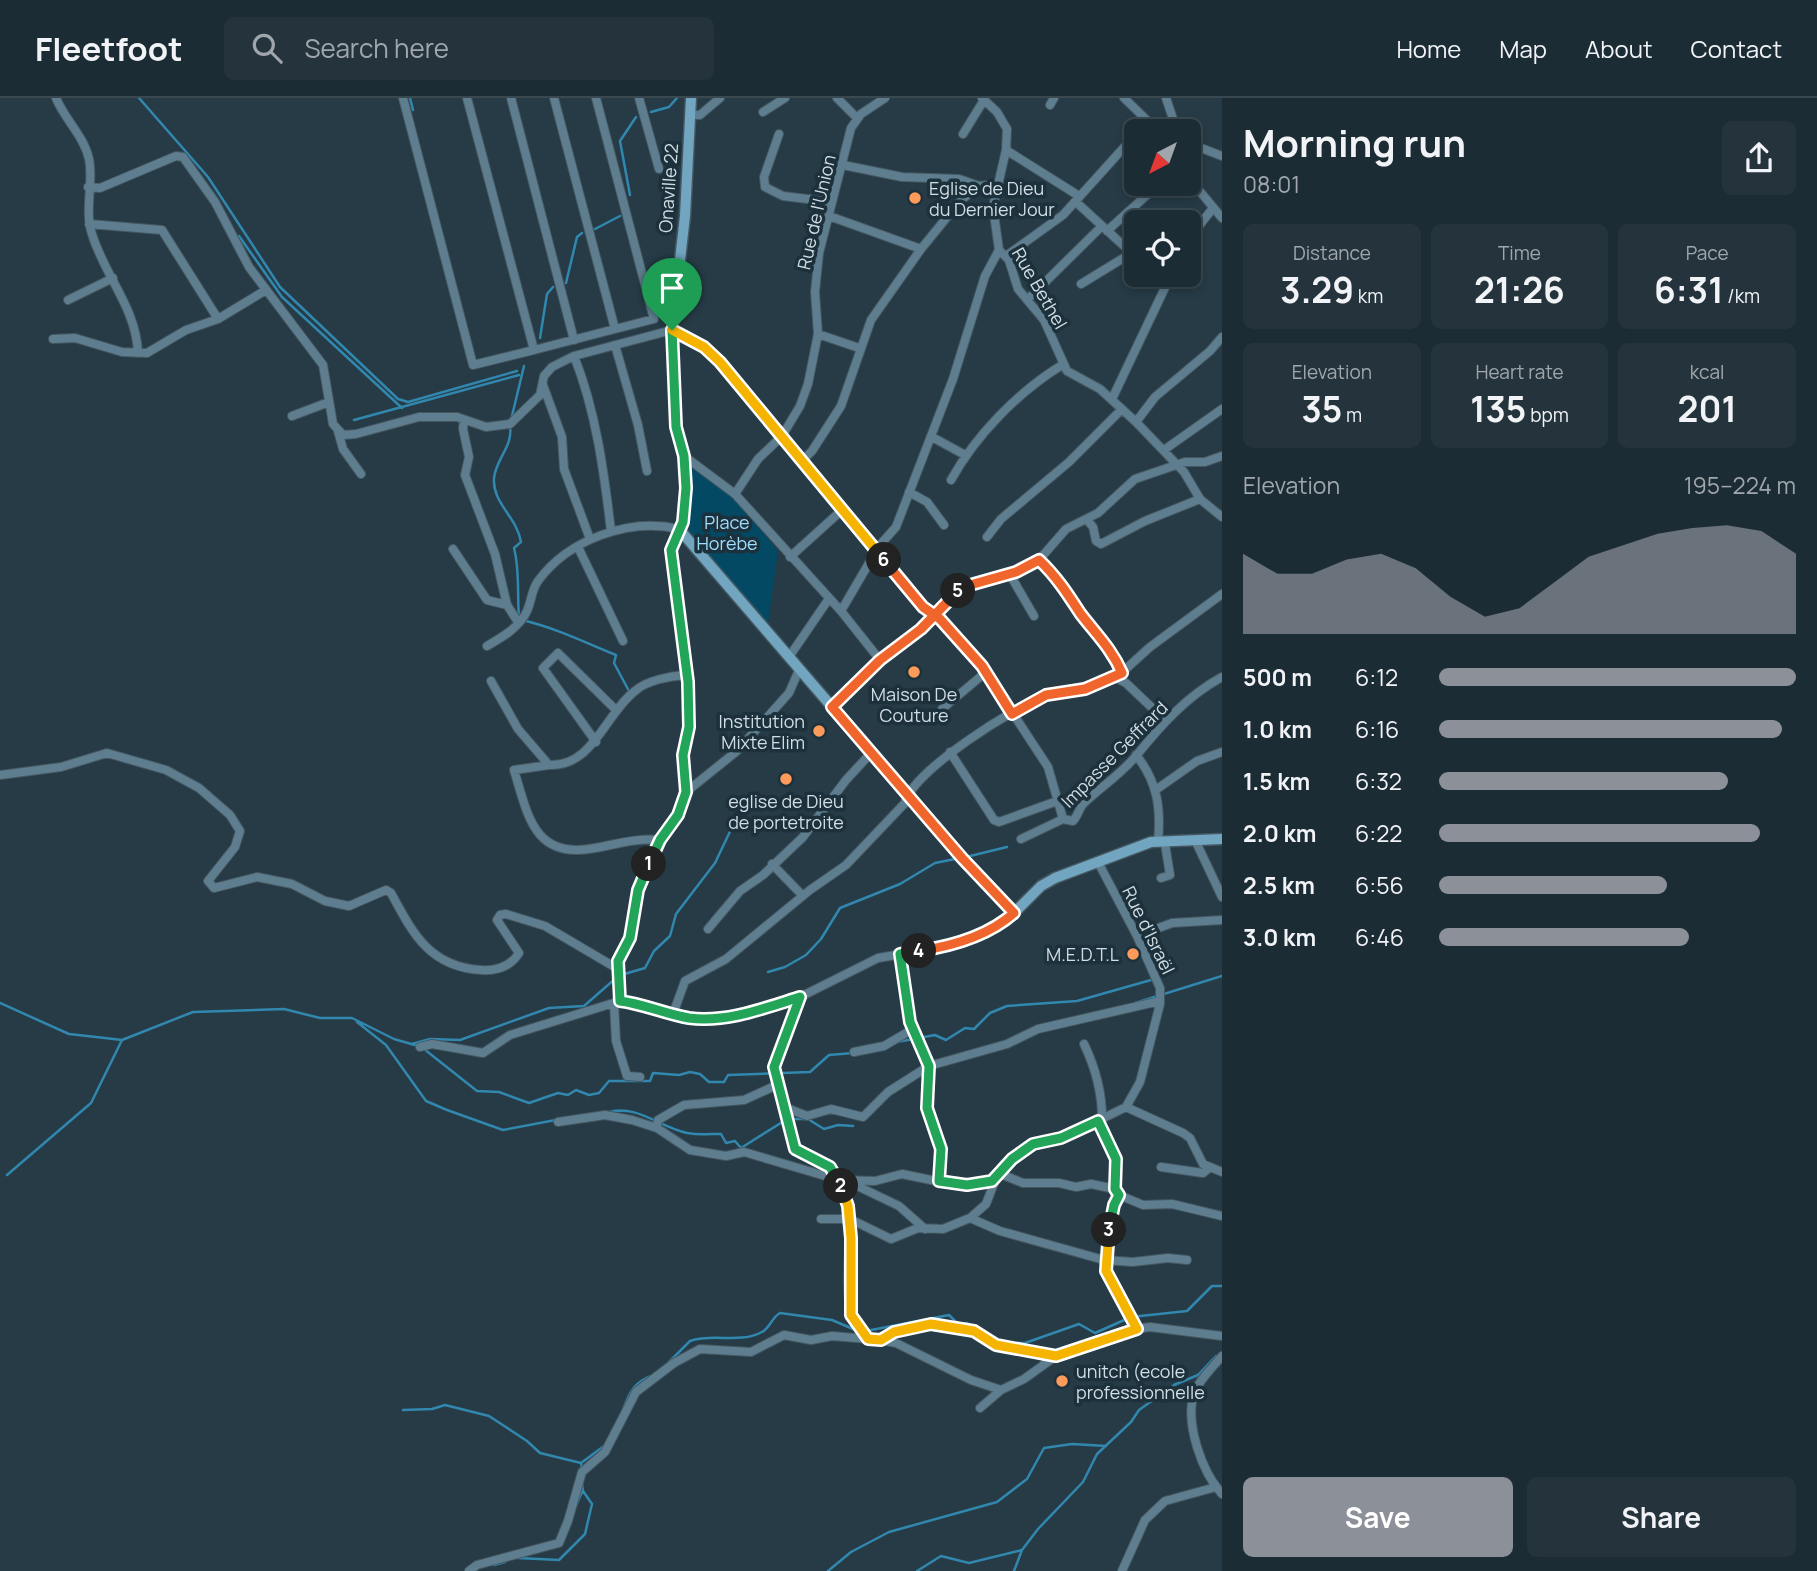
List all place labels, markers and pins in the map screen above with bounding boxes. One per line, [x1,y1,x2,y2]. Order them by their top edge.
place label: Eglise de Dieu du Dernier Jour [929,176,1055,221]
marker: Eglise de Dieu du Dernier Jour [907,190,923,206]
pin [642,258,702,330]
pin: 6 [866,542,902,578]
pin: 5 [940,574,976,608]
marker: Maison De Couture [906,664,922,680]
place label: Maison De Couture [871,682,957,727]
place label: Institution Mixte Elim [719,709,805,754]
marker: Institution Mixte Elim [811,723,827,739]
marker: eglise de Dieu de portetroite [778,771,794,787]
place label: eglise de Dieu de portetroite [728,789,844,834]
pin: 1 [632,846,666,882]
pin: 4 [902,934,936,968]
place label: M.E.D.T.L [1046,942,1119,966]
marker: M.E.D.T.L [1125,946,1141,962]
pin: 2 [824,1168,858,1204]
pin: 3 [1092,1212,1126,1248]
place label: unitch (ecole professionnelle [1076,1359,1205,1404]
marker: unitch (ecole professionnelle [1054,1373,1070,1389]

